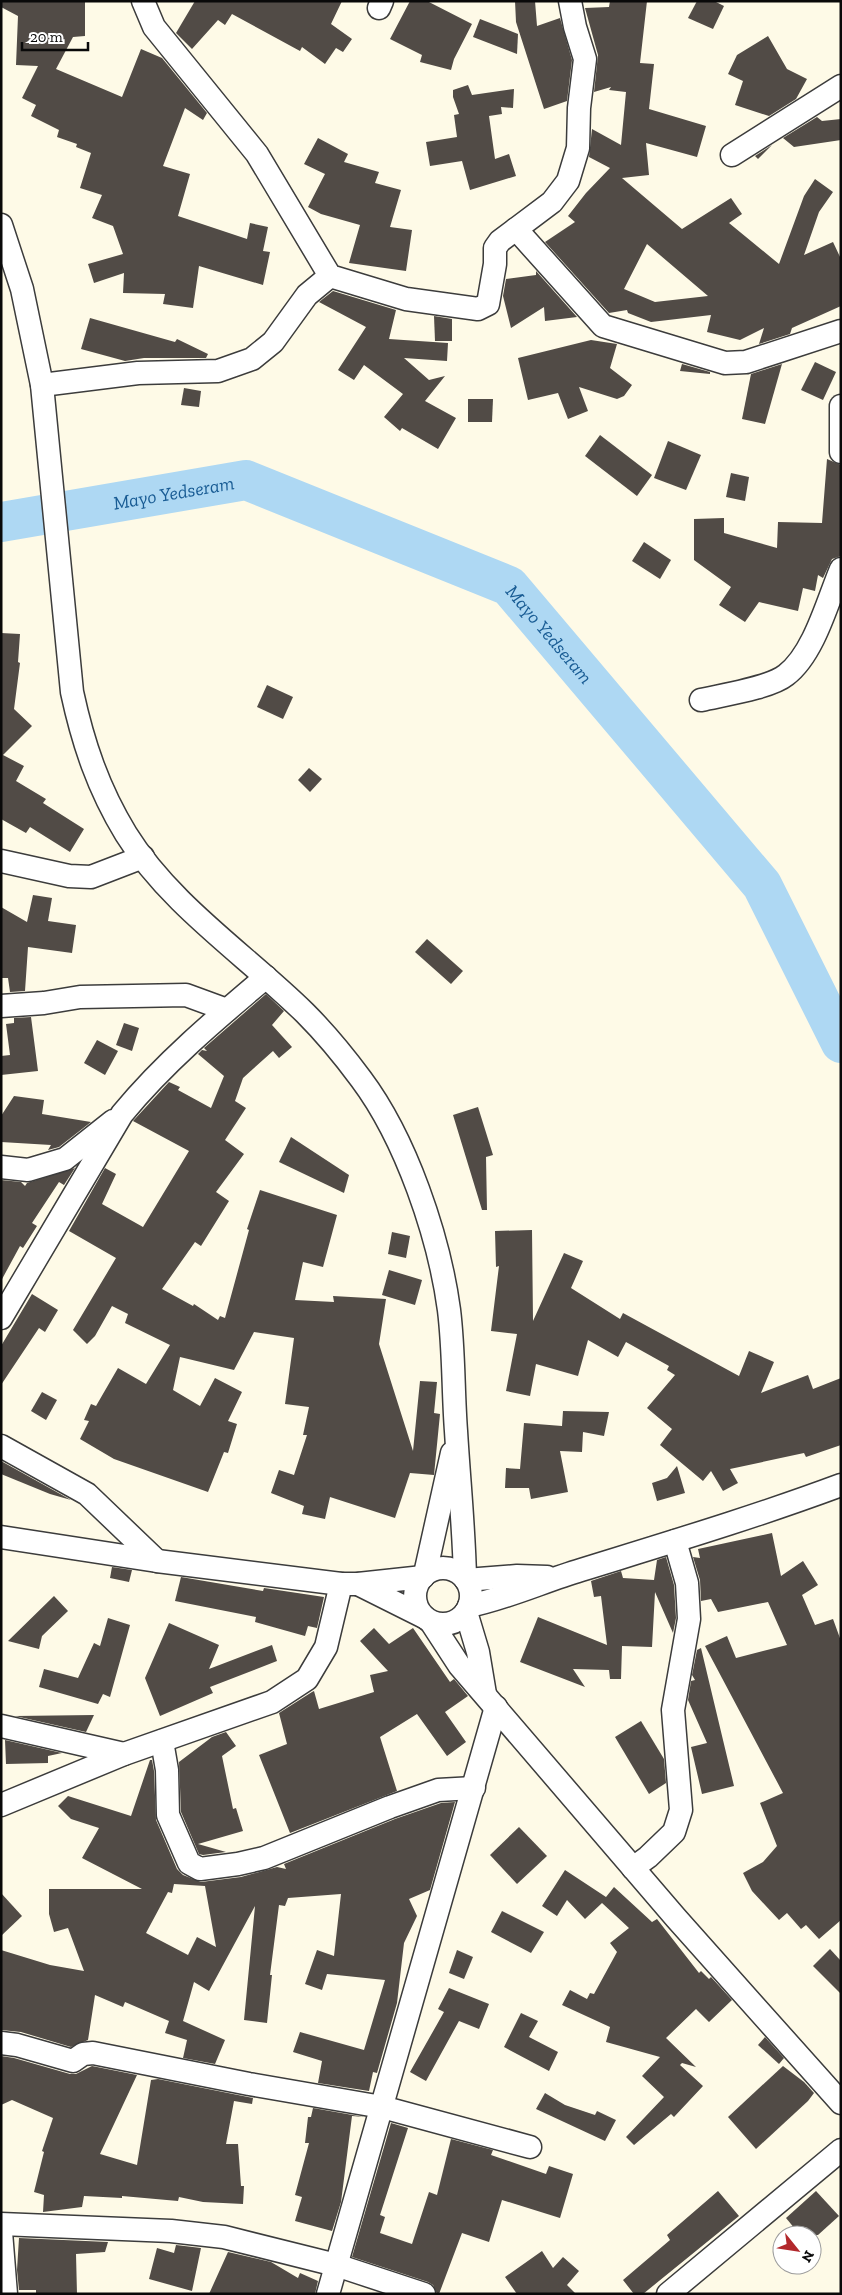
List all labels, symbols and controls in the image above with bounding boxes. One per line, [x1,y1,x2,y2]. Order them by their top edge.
scale bar [22,20,89,52]
text: 20 m [30,28,63,46]
water label: Mayo Yedseram [111,471,236,514]
water label: Mayo Yedseram [501,580,598,688]
north arrow [772,2225,822,2275]
text: N [798,2247,818,2265]

